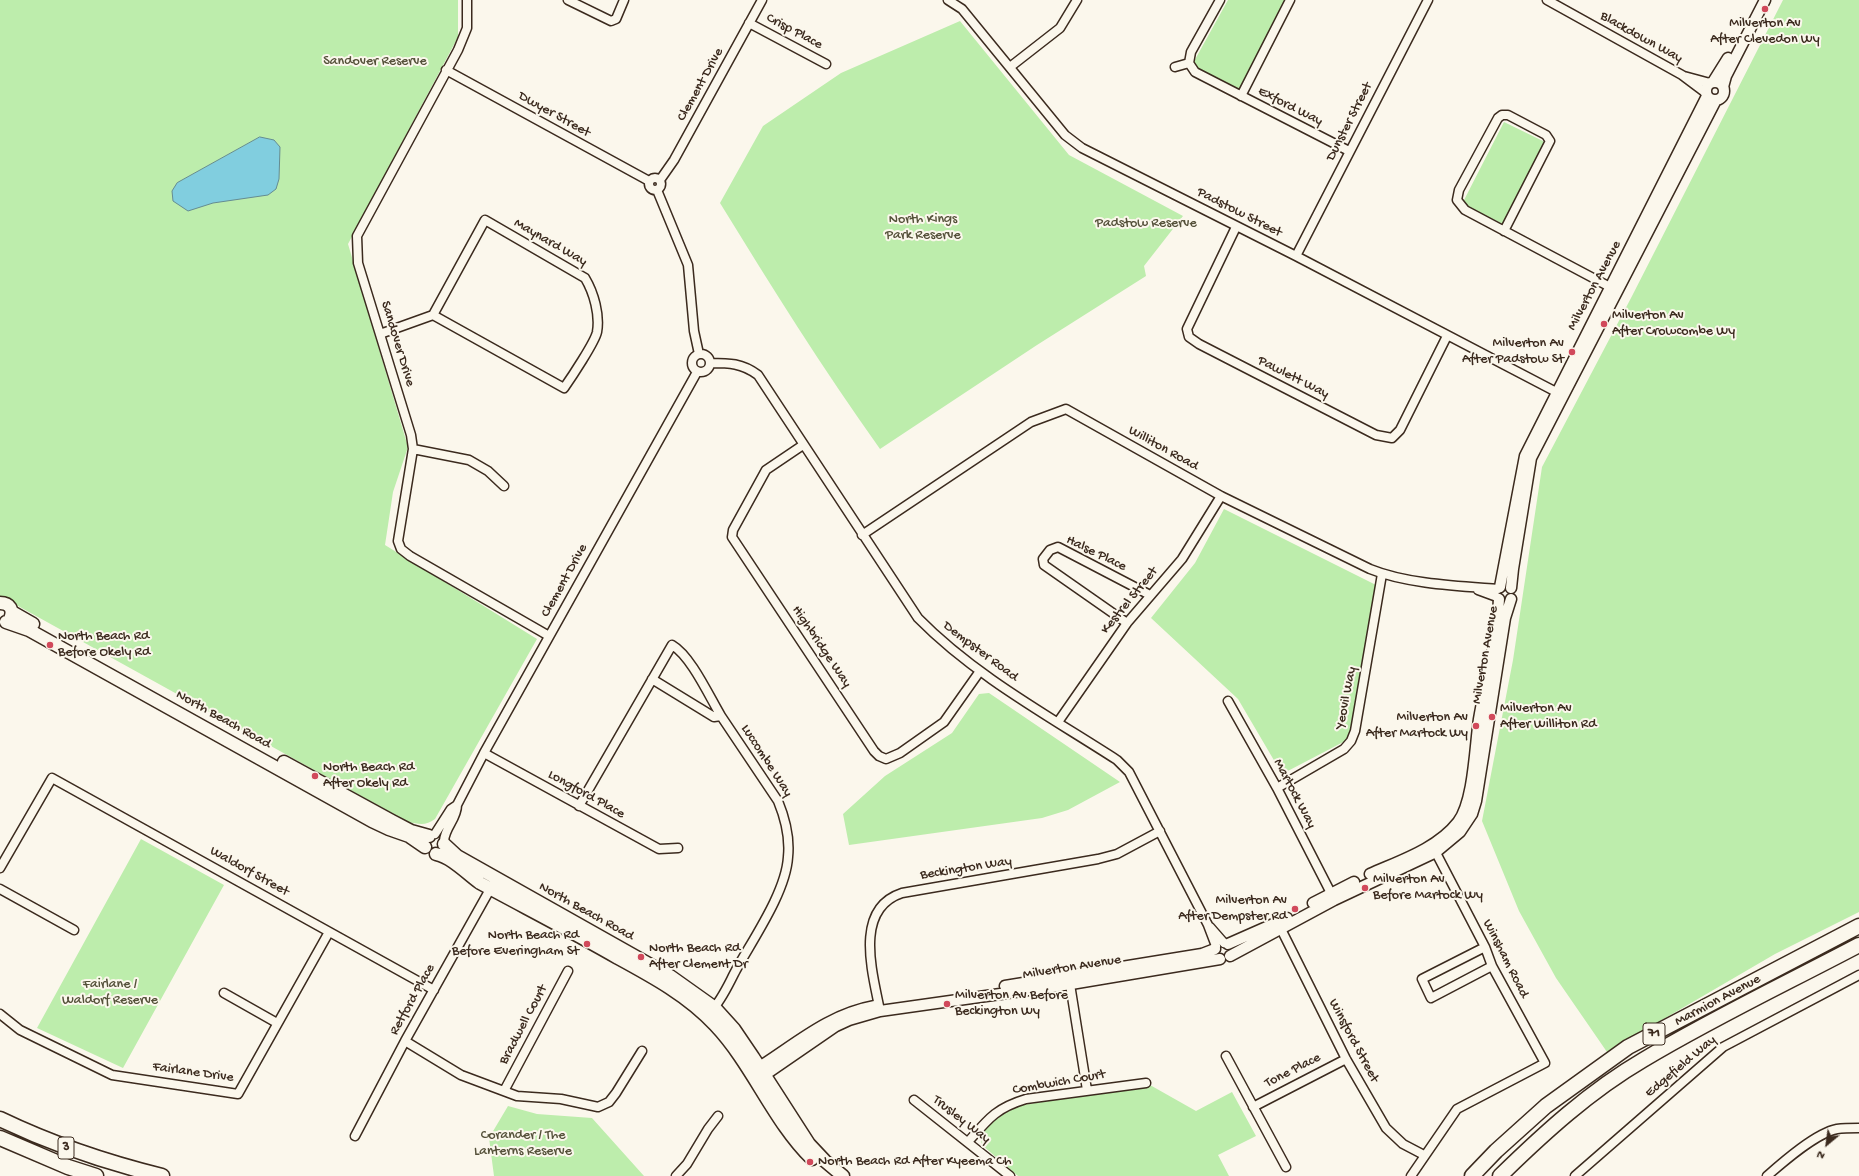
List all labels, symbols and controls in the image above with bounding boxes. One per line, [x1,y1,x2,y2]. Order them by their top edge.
marker: Milverton Av After Clevedon Wy [1760,4,1770,14]
street label: Blackdown Way [1597,8,1685,68]
street label: Crisp Place [763,10,825,54]
place label: Milverton Av After Clevedon Wy [1710,16,1820,48]
street label: Clement Drive [674,45,728,125]
park label: Sandover Reserve [323,54,427,70]
street label: Dunster Street [1323,80,1377,164]
street label: Exford Way [1255,83,1325,131]
street label: Dwyer Street [515,88,593,142]
street label: Padstow Street [1194,184,1284,242]
park label: North Kings Park Reserve [885,212,961,244]
street label: Maynard Way [510,215,590,271]
park label: Padstow Reserve [1095,216,1197,232]
street label: Milverton Avenue [1564,238,1626,334]
street label: Sandover Drive [376,299,418,389]
place label: Milverton Av After Crowcombe Wy [1612,308,1735,340]
marker: Milverton Av After Crowcombe Wy [1599,319,1609,329]
place label: Milverton Av After Padstow St [1462,336,1564,368]
marker: Milverton Av After Padstow St [1567,347,1577,357]
street label: Pawlett Way [1254,353,1332,403]
street label: Williton Road [1125,423,1201,475]
street label: Halse Place [1063,532,1129,576]
street label: Clement Drive [538,541,592,621]
street label: Kestrel Street [1098,564,1162,638]
street label: Highbridge Way [787,603,855,691]
street label: Milverton Avenue [1469,605,1503,705]
street label: Dempster Road [939,618,1021,686]
place label: North Beach Rd Before Okely Rd [58,629,150,662]
marker: North Beach Rd Before Okely Rd [45,640,55,650]
street label: Yeovil Way [1333,665,1361,731]
street label: North Beach Road [172,687,274,753]
place label: Milverton Av After Williton Rd [1500,701,1596,734]
place label: Milverton Av After Martock Wy [1366,710,1468,742]
marker: Milverton Av After Williton Rd [1487,712,1497,722]
marker: Milverton Av After Martock Wy [1471,721,1481,731]
street label: Luccombe Way [736,722,796,800]
street label: Martock Way [1269,756,1319,832]
place label: North Beach Rd After Okely Rd [323,760,414,792]
street label: Longford Place [544,767,628,823]
marker: North Beach Rd After Okely Rd [310,771,320,781]
street label: Waldorf Street [206,843,292,901]
street label: Beckington Way [919,853,1013,885]
place label: Milverton Av Before Martock Wy [1373,872,1483,904]
street label: North Beach Road [535,879,637,945]
marker: Milverton Av Before Martock Wy [1360,883,1370,893]
place label: Milverton Av After Dempster Rd [1178,893,1287,926]
marker: Milverton Av After Dempster Rd [1290,904,1300,914]
street label: Winsham Road [1478,917,1532,1001]
place label: North Beach Rd Before Everingham St [452,928,579,960]
marker: North Beach Rd Before Everingham St [582,939,592,949]
place label: North Beach Rd After Clement Dr [649,941,748,974]
marker: North Beach Rd After Clement Dr [636,952,646,962]
street label: Milverton Avenue [1022,952,1122,984]
street label: Retford Place [387,961,439,1039]
street label: Marmion Avenue [1672,971,1764,1031]
park label: Fairlane / Waldorf Reserve [62,977,158,1010]
street label: Bradwell Court [496,982,552,1068]
place label: Milverton Av Before Beckington Wy [955,988,1068,1020]
street label: Winsford Street [1324,996,1382,1086]
marker: Milverton Av Before Beckington Wy [942,999,952,1009]
road number: 71 [1643,1023,1665,1045]
street label: Edgefield Way [1642,1032,1720,1102]
street label: Tone Place [1262,1050,1324,1092]
street label: Fairlane Drive [151,1059,235,1087]
street label: Combwich Court [1011,1067,1107,1099]
street label: Trusley Way [929,1092,993,1148]
north arrow [1807,1124,1847,1164]
park label: Corander / The Lanterns Reserve [474,1128,572,1160]
road number: 3 [58,1137,74,1159]
text: N [1815,1148,1827,1161]
place label: North Beach Rd After Kyeema Ch [818,1154,1011,1170]
marker: North Beach Rd After Kyeema Ch [805,1157,815,1167]

